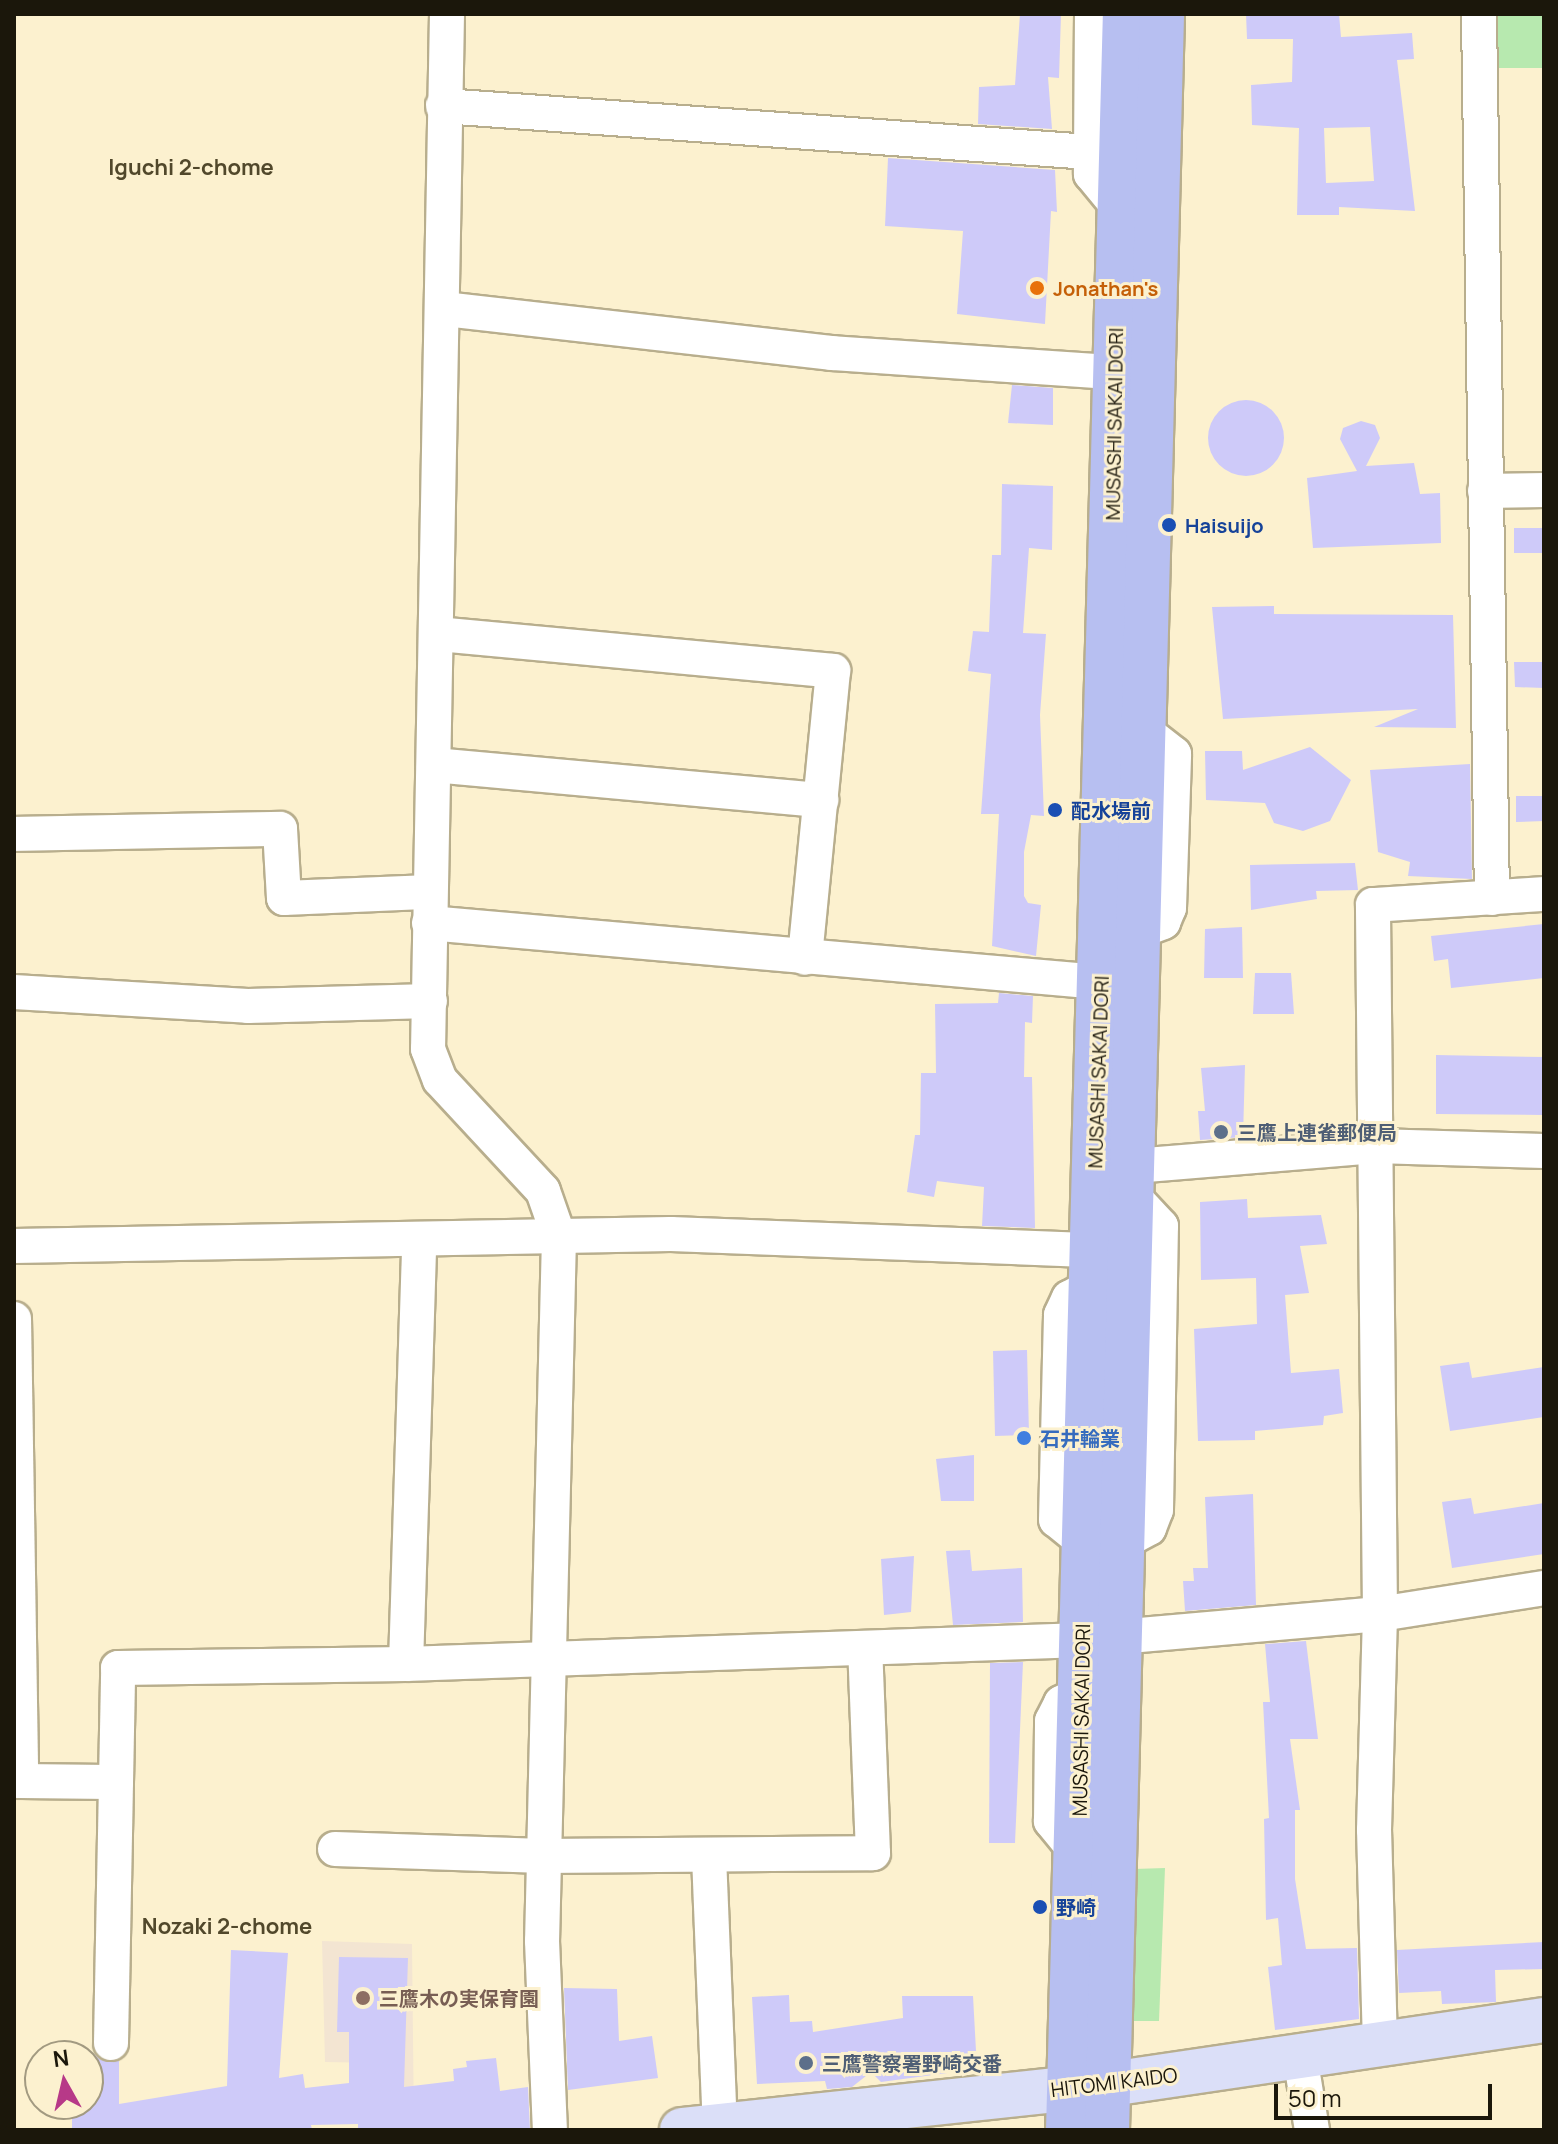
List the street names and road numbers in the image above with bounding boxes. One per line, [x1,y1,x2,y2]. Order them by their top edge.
street label: MUSASHI SAKAI DORI [1100,327,1128,521]
street label: MUSASHI SAKAI DORI [1083,975,1113,1169]
street label: MUSASHI SAKAI DORI [1067,1623,1095,1817]
street label: HITOMI KAIDO [1049,2062,1179,2102]

